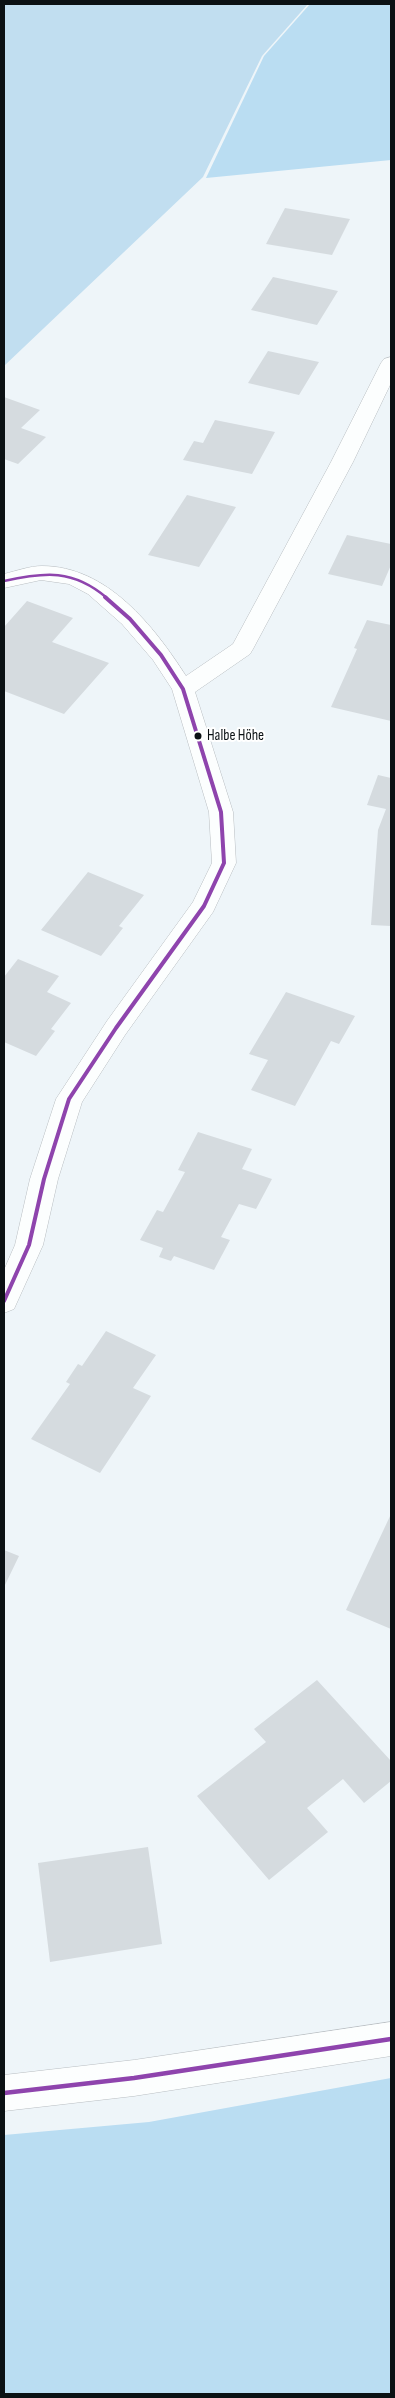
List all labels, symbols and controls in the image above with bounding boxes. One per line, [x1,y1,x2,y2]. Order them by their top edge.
place label: Halbe Höhe [207,727,264,745]
marker: Halbe Höhe [193,731,203,741]

